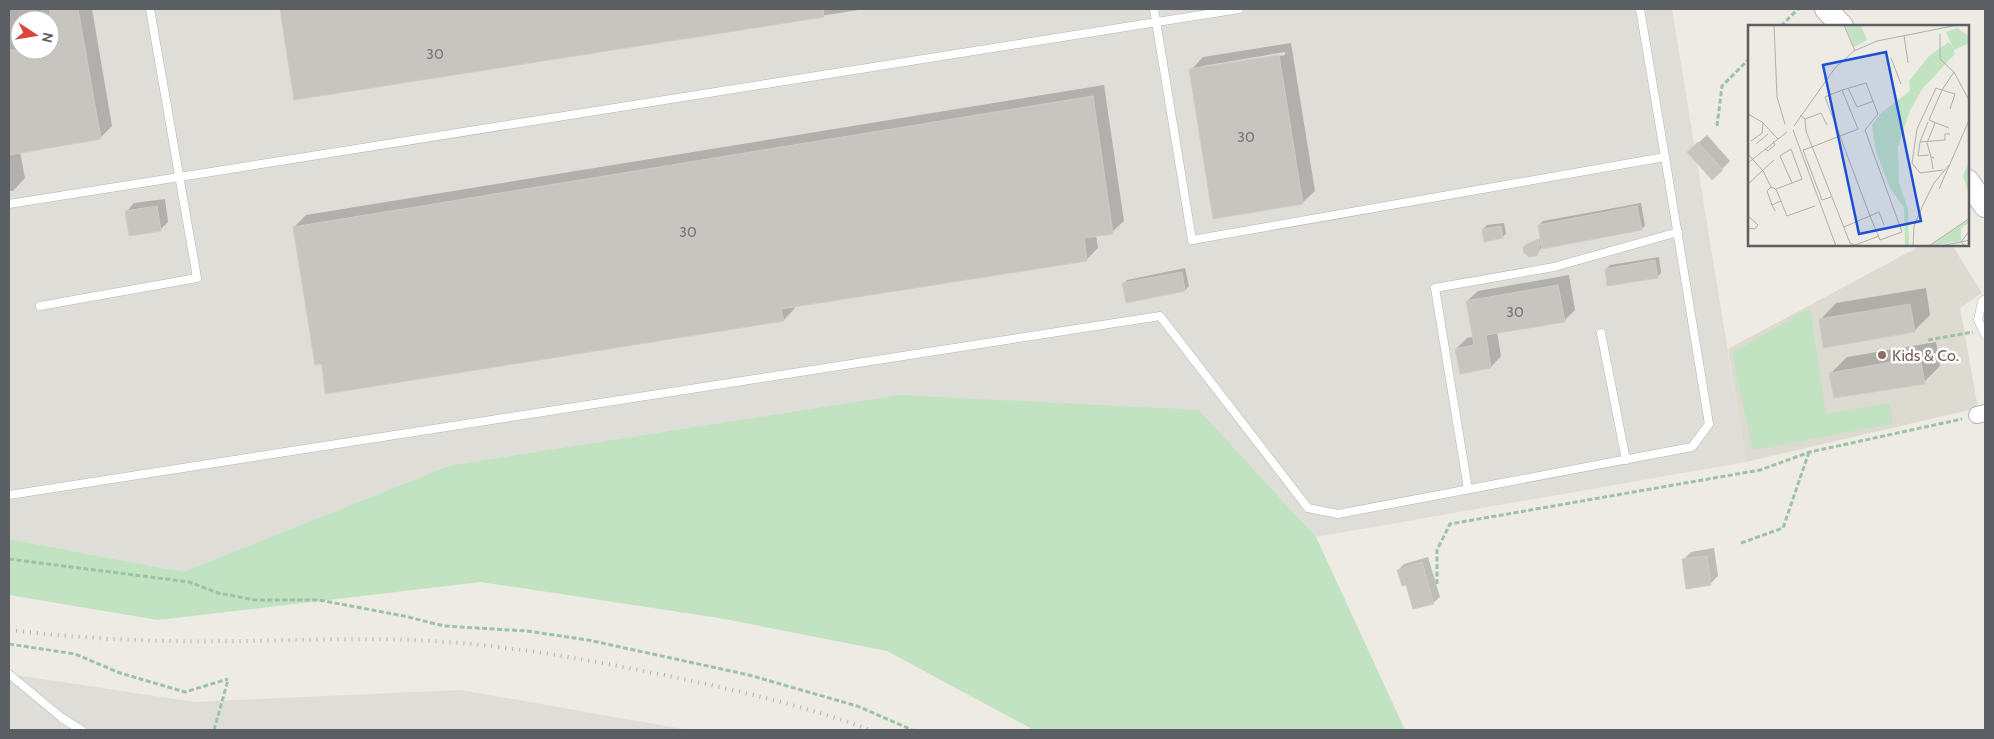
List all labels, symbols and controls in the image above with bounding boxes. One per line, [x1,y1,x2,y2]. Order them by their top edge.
north arrow [10,10,60,60]
inset map [1748,25,1969,246]
text: N [38,31,58,44]
house number: 30 [426,45,444,63]
house number: 30 [1237,128,1255,146]
house number: 30 [679,223,697,241]
house number: 30 [1506,303,1524,321]
place label: Kids & Co. [1892,346,1959,365]
marker: Kids & Co. [1876,349,1888,361]

